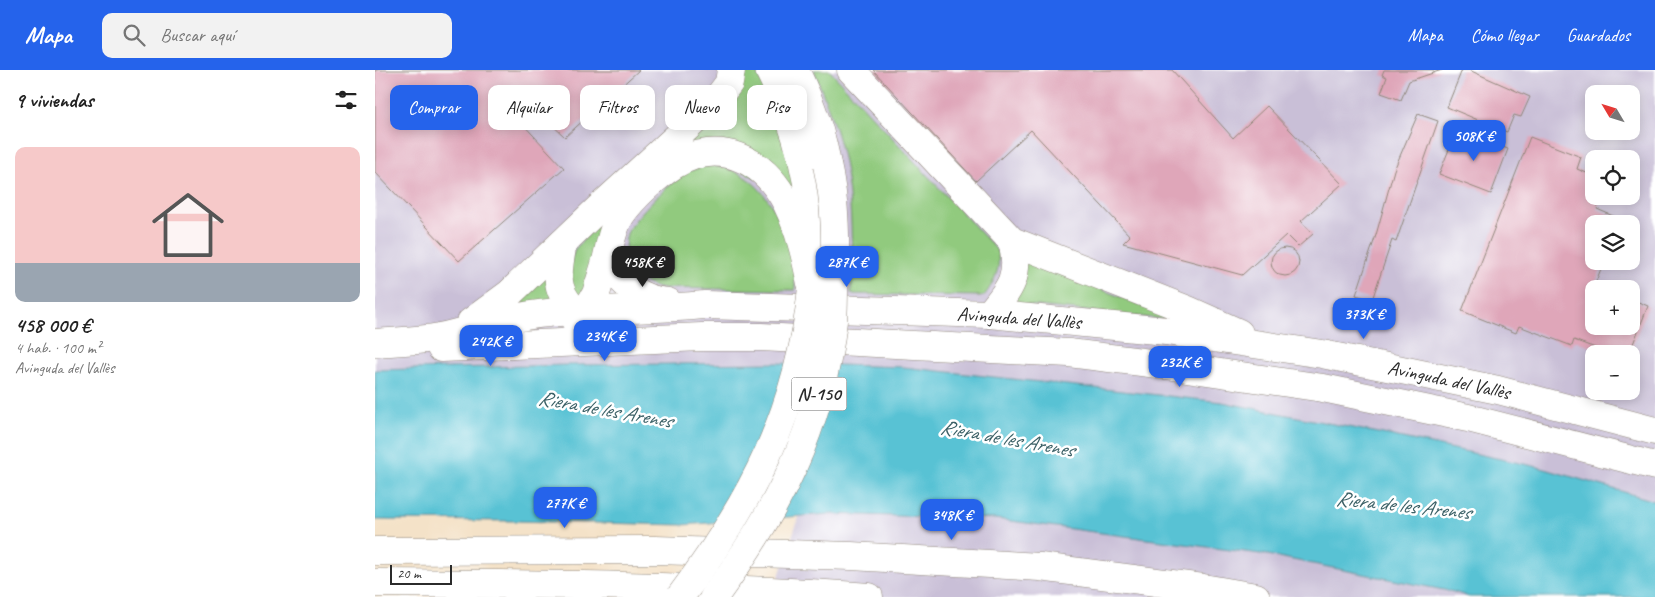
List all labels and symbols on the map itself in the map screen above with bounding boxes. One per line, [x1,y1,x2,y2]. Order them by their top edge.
north arrow [1585,85,1640,140]
pin: 508K € [1433,119,1515,162]
pin: 458K € [602,246,684,288]
pin: 287K € [806,246,888,288]
pin: 373K € [1323,298,1405,340]
street label: Avinguda del Vallès [956,301,1084,335]
pin: 234K € [564,320,646,362]
pin: 242K € [450,324,532,367]
pin: 232K € [1139,346,1221,388]
street label: Avinguda del Vallès [1386,355,1515,406]
road number: N-150 [791,378,847,410]
water label: Riera de les Arenes [537,385,677,434]
water label: Riera de les Arenes [939,414,1079,463]
water label: Riera de les Arenes [1335,485,1475,525]
pin: 277K € [524,486,606,529]
pin: 348K € [911,498,993,541]
scale bar [390,562,453,585]

